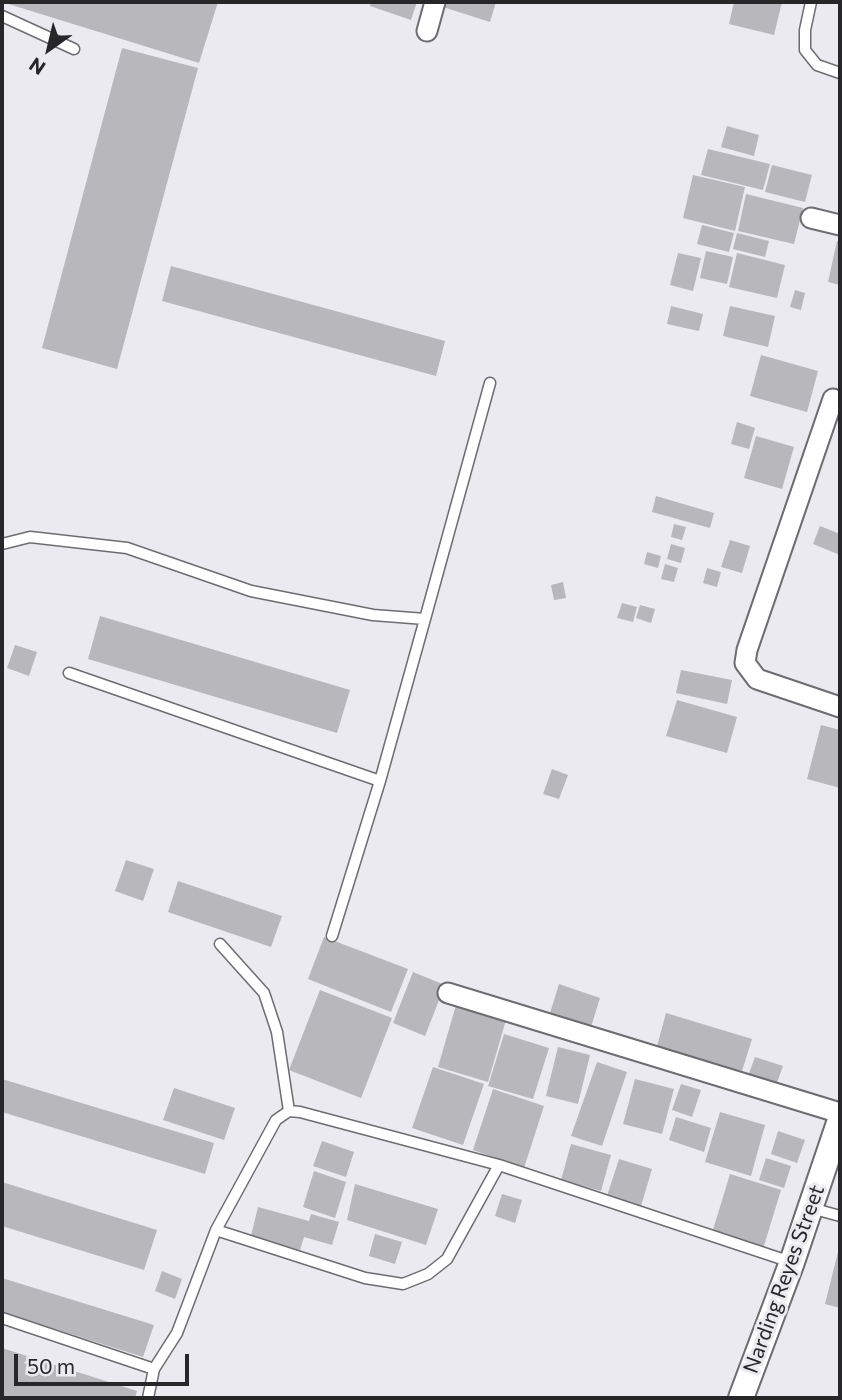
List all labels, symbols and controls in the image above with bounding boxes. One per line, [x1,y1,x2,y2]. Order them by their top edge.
north arrow [14,14,84,84]
text: N [25,53,49,80]
street label: Narding Reyes Street [738,1181,830,1377]
scale bar [18,1340,192,1384]
text: 50 m [27,1353,75,1378]

